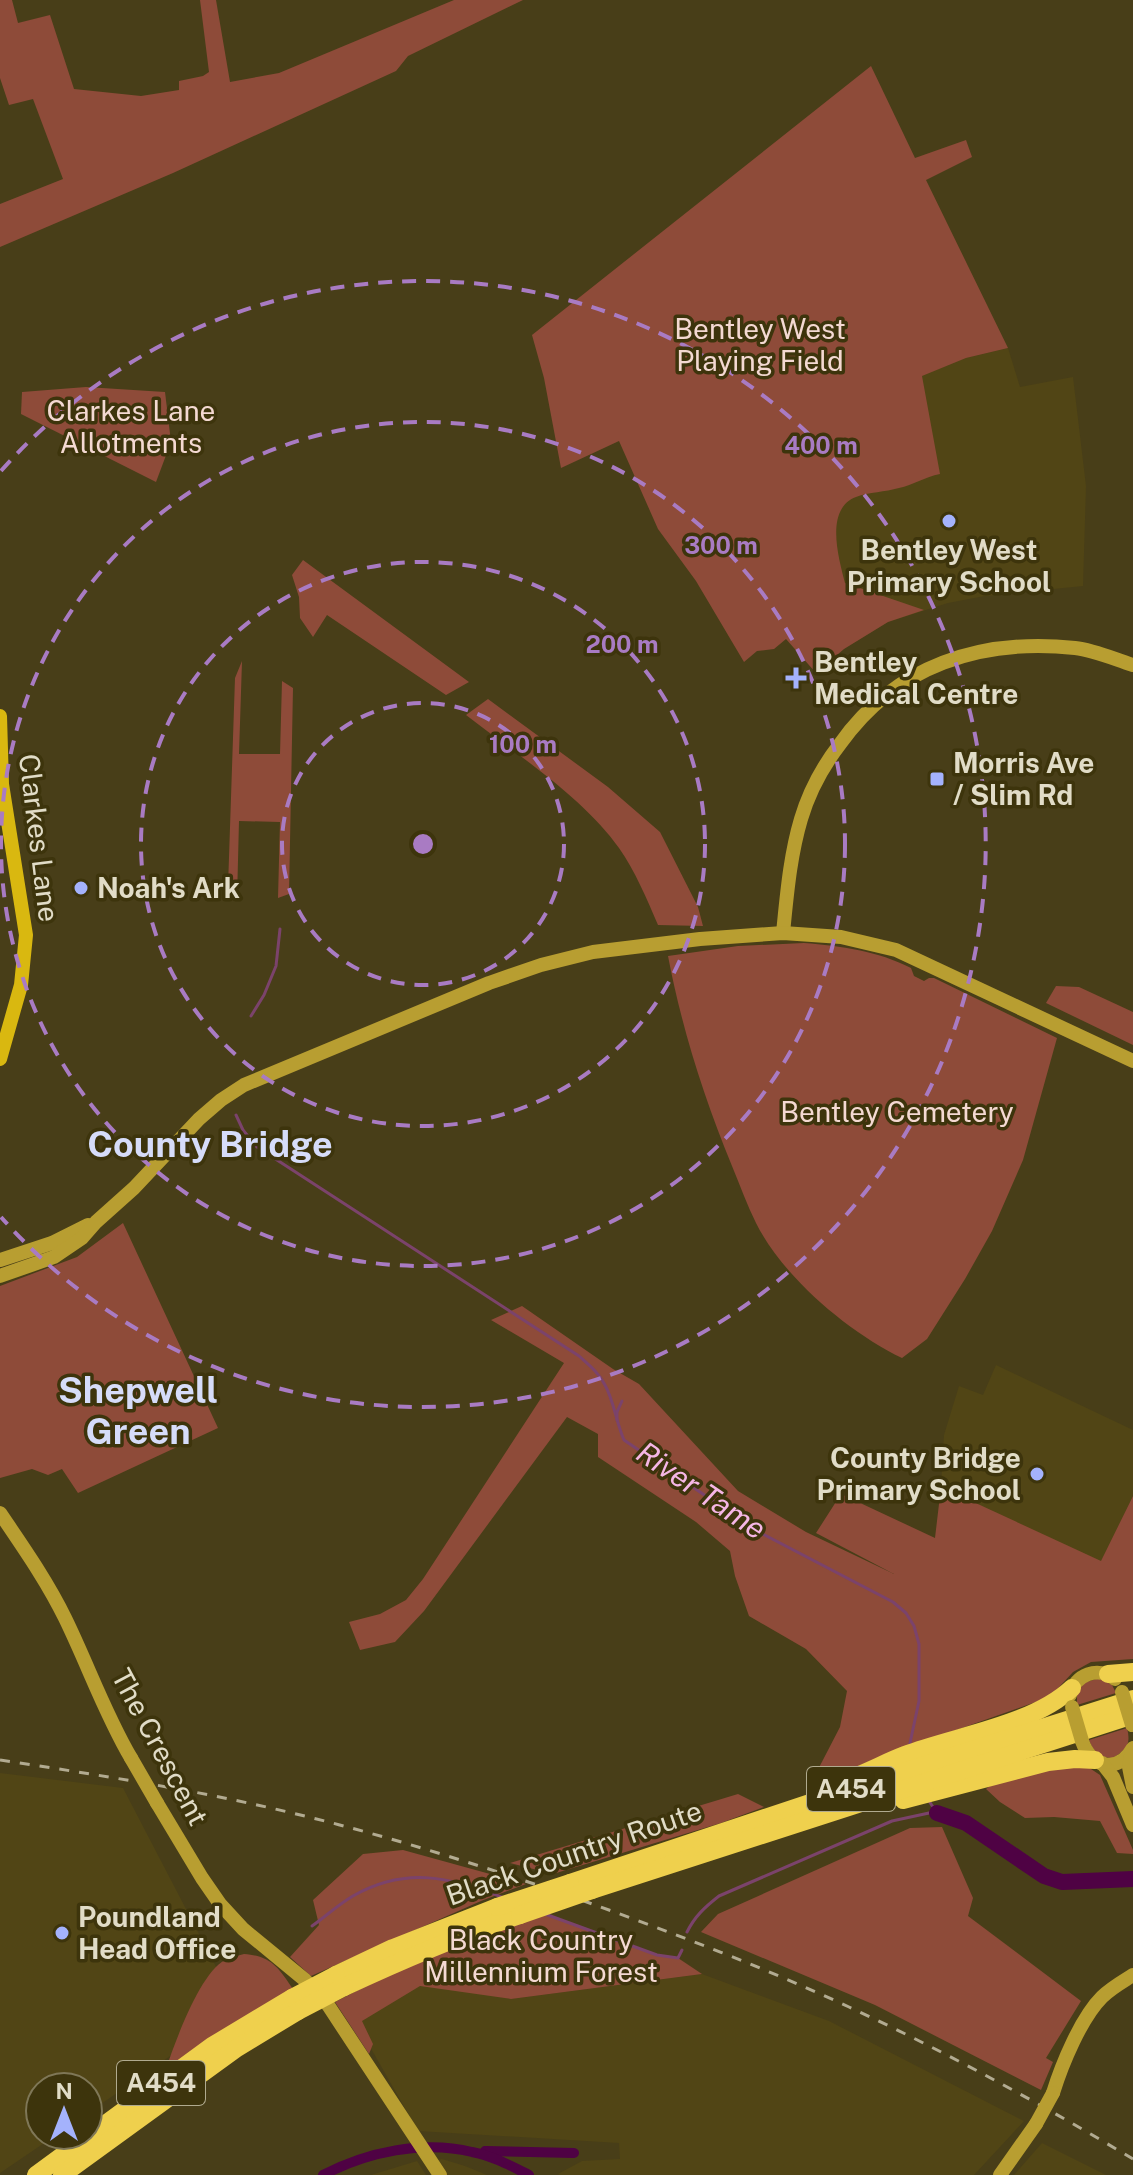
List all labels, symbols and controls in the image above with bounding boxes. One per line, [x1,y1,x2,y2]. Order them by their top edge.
park label: Bentley West Playing Field [674,312,846,377]
park label: Clarkes Lane Allotments [47,394,215,459]
text: 400 m [784,431,858,459]
marker: Bentley West Primary School [940,512,958,530]
text: 300 m [684,531,758,559]
place label: Bentley West Primary School [847,533,1051,598]
text: 200 m [585,630,659,658]
place label: Bentley Medical Centre [814,645,1018,710]
marker: Bentley Medical Centre [785,667,807,689]
text: 100 m [489,730,557,758]
place label: Morris Ave / Slim Rd [953,746,1095,811]
street label: Clarkes Lane [13,752,66,924]
marker: Morris Ave / Slim Rd [928,770,946,788]
centre of rings [409,830,437,858]
place label: Noah's Ark [97,871,240,904]
marker: Noah's Ark [72,879,90,897]
park label: Bentley Cemetery [780,1095,1014,1128]
district label: County Bridge [87,1123,333,1165]
district label: Shepwell Green [58,1369,218,1452]
water label: River Tame [630,1434,773,1547]
place label: County Bridge Primary School [817,1441,1021,1506]
marker: County Bridge Primary School [1028,1465,1046,1483]
street label: The Crescent [105,1663,216,1831]
road number: A454 [807,1767,895,1811]
street label: Black Country Route [442,1793,706,1912]
place label: Poundland Head Office [78,1900,237,1965]
park label: Black Country Millennium Forest [424,1923,658,1988]
marker: Poundland Head Office [53,1924,71,1942]
road number: A454 [117,2061,205,2105]
north arrow [24,2071,104,2151]
text: N [55,2078,73,2104]

